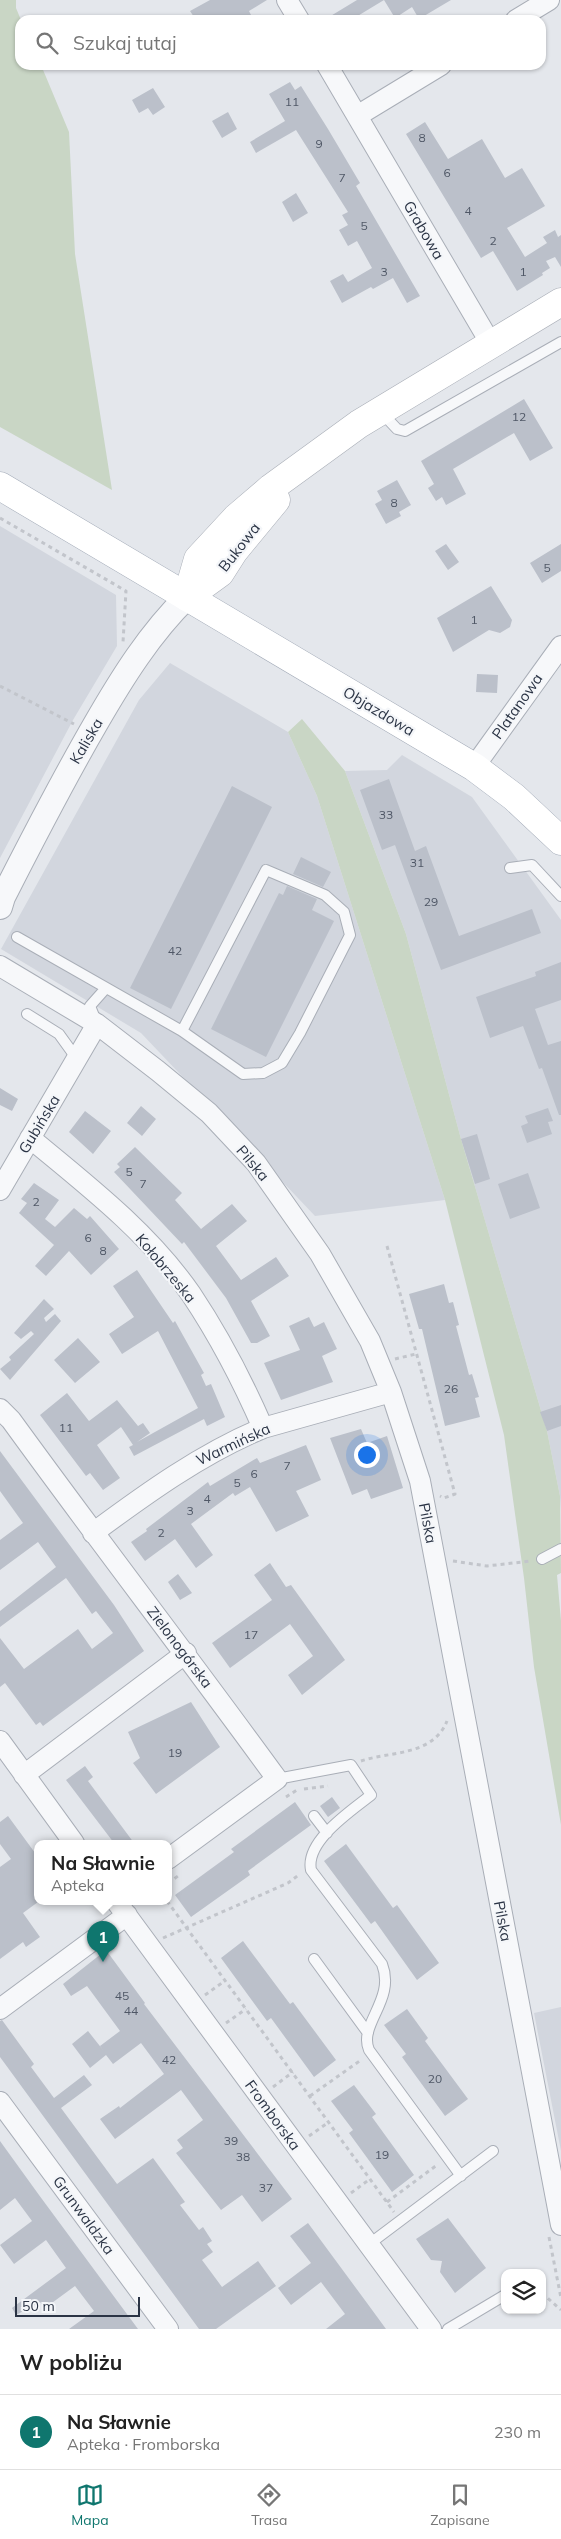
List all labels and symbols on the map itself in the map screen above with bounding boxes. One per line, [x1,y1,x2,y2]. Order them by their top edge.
house number: 11 [285,94,299,109]
house number: 8 [418,130,426,145]
house number: 9 [315,136,323,151]
house number: 6 [443,165,451,180]
house number: 7 [338,170,346,185]
street label: Grabowa [400,197,448,263]
house number: 4 [464,203,472,218]
house number: 5 [360,218,368,233]
house number: 2 [489,233,497,248]
house number: 3 [380,264,388,279]
house number: 1 [519,264,527,279]
house number: 12 [512,409,526,424]
house number: 8 [390,495,398,510]
street label: Bukowa [214,519,264,575]
house number: 5 [543,560,551,575]
house number: 1 [470,612,478,627]
street label: Platanowa [488,670,546,742]
street label: Objazdowa [340,682,418,740]
street label: Kaliska [65,715,107,767]
house number: 33 [379,807,393,822]
house number: 31 [410,855,424,870]
house number: 29 [424,894,438,909]
house number: 42 [168,943,182,958]
street label: Gubińska [14,1091,64,1157]
street label: Pilska [233,1141,273,1185]
house number: 5 [125,1164,133,1179]
house number: 7 [139,1176,147,1191]
house number: 2 [32,1194,40,1209]
house number: 6 [84,1230,92,1245]
street label: Kołobrzeska [132,1230,200,1306]
house number: 8 [99,1243,107,1258]
house number: 26 [444,1381,458,1396]
street label: Warmińska [193,1419,273,1469]
house number: 11 [59,1420,73,1435]
your location [354,1442,380,1468]
house number: 7 [283,1458,291,1473]
house number: 6 [250,1466,258,1481]
house number: 5 [233,1475,241,1490]
house number: 4 [203,1491,211,1506]
street label: Pilska [415,1501,441,1545]
house number: 3 [186,1503,194,1518]
house number: 2 [157,1525,165,1540]
street label: Zielonogórska [143,1602,217,1692]
house number: 17 [244,1627,258,1642]
house number: 19 [168,1745,182,1760]
street label: Pilska [490,1899,516,1943]
pin: 1 [87,1921,119,1962]
house number: 45 [115,1988,129,2003]
house number: 44 [124,2003,138,2018]
house number: 42 [162,2052,176,2067]
house number: 20 [428,2071,442,2086]
street label: Fromborska [241,2076,305,2154]
house number: 39 [224,2133,238,2148]
house number: 19 [375,2147,389,2162]
house number: 38 [236,2149,250,2164]
street label: Grunwaldzka [49,2172,119,2258]
house number: 37 [259,2180,273,2195]
scale bar [15,2294,140,2317]

